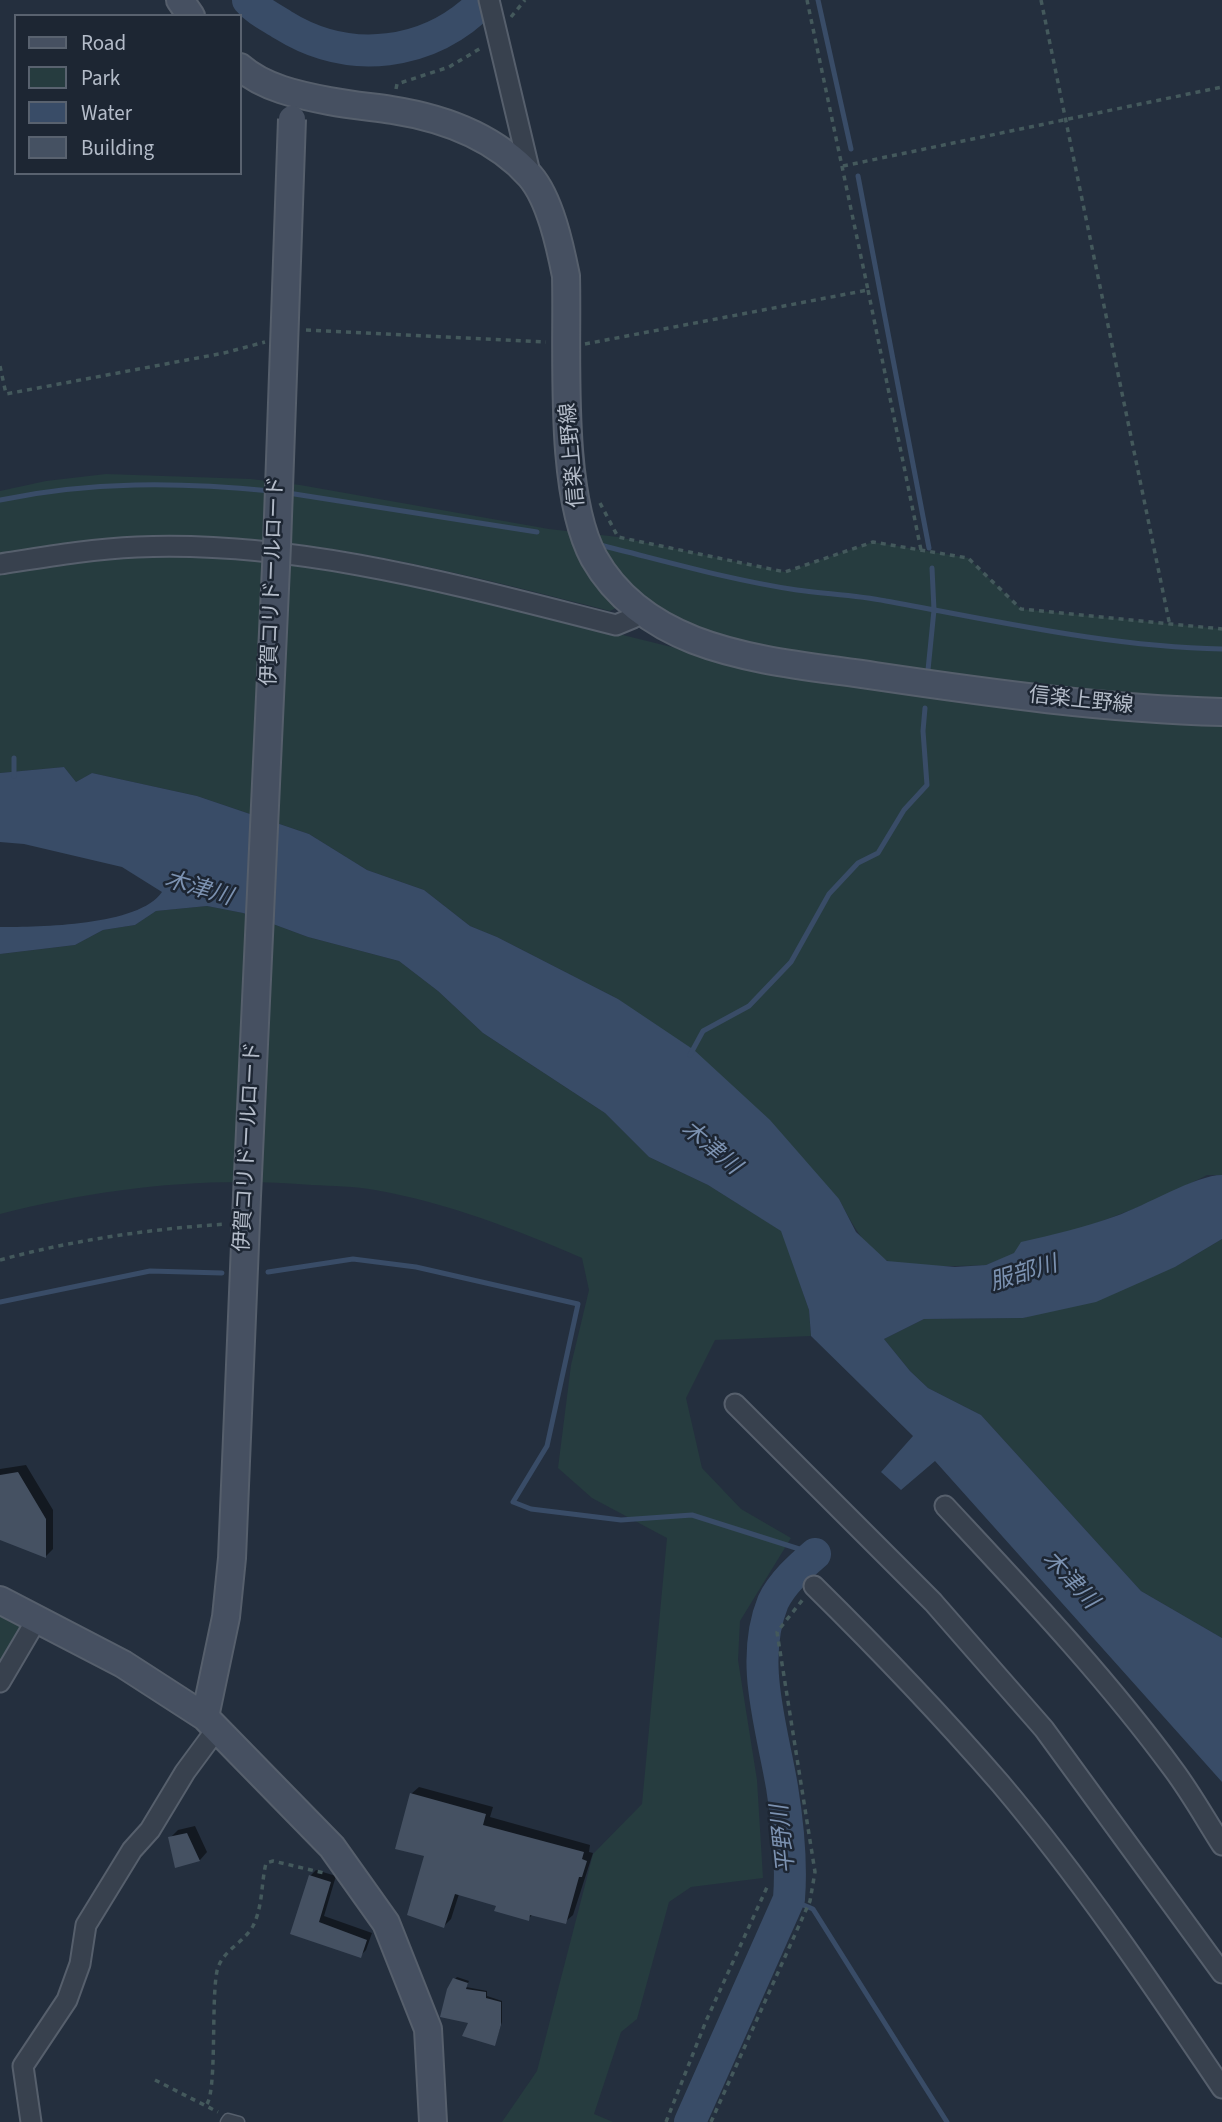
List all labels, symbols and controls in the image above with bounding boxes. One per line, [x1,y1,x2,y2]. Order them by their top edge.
legend [14,14,242,175]
text: Road [81,28,126,58]
text: Park [81,63,120,93]
text: Water [81,98,132,128]
text: Building [81,133,154,163]
street label: 信楽上野線 [557,402,591,508]
street label: 伊賀コリドールロード [258,476,290,686]
street label: 信楽上野線 [1027,684,1135,720]
water label: 木津川 [161,867,235,913]
street label: 伊賀コリドールロード [231,1041,267,1253]
water label: 木津川 [675,1116,745,1182]
water label: 服部川 [987,1252,1061,1298]
water label: 木津川 [1035,1546,1103,1616]
water label: 平野川 [768,1803,802,1875]

